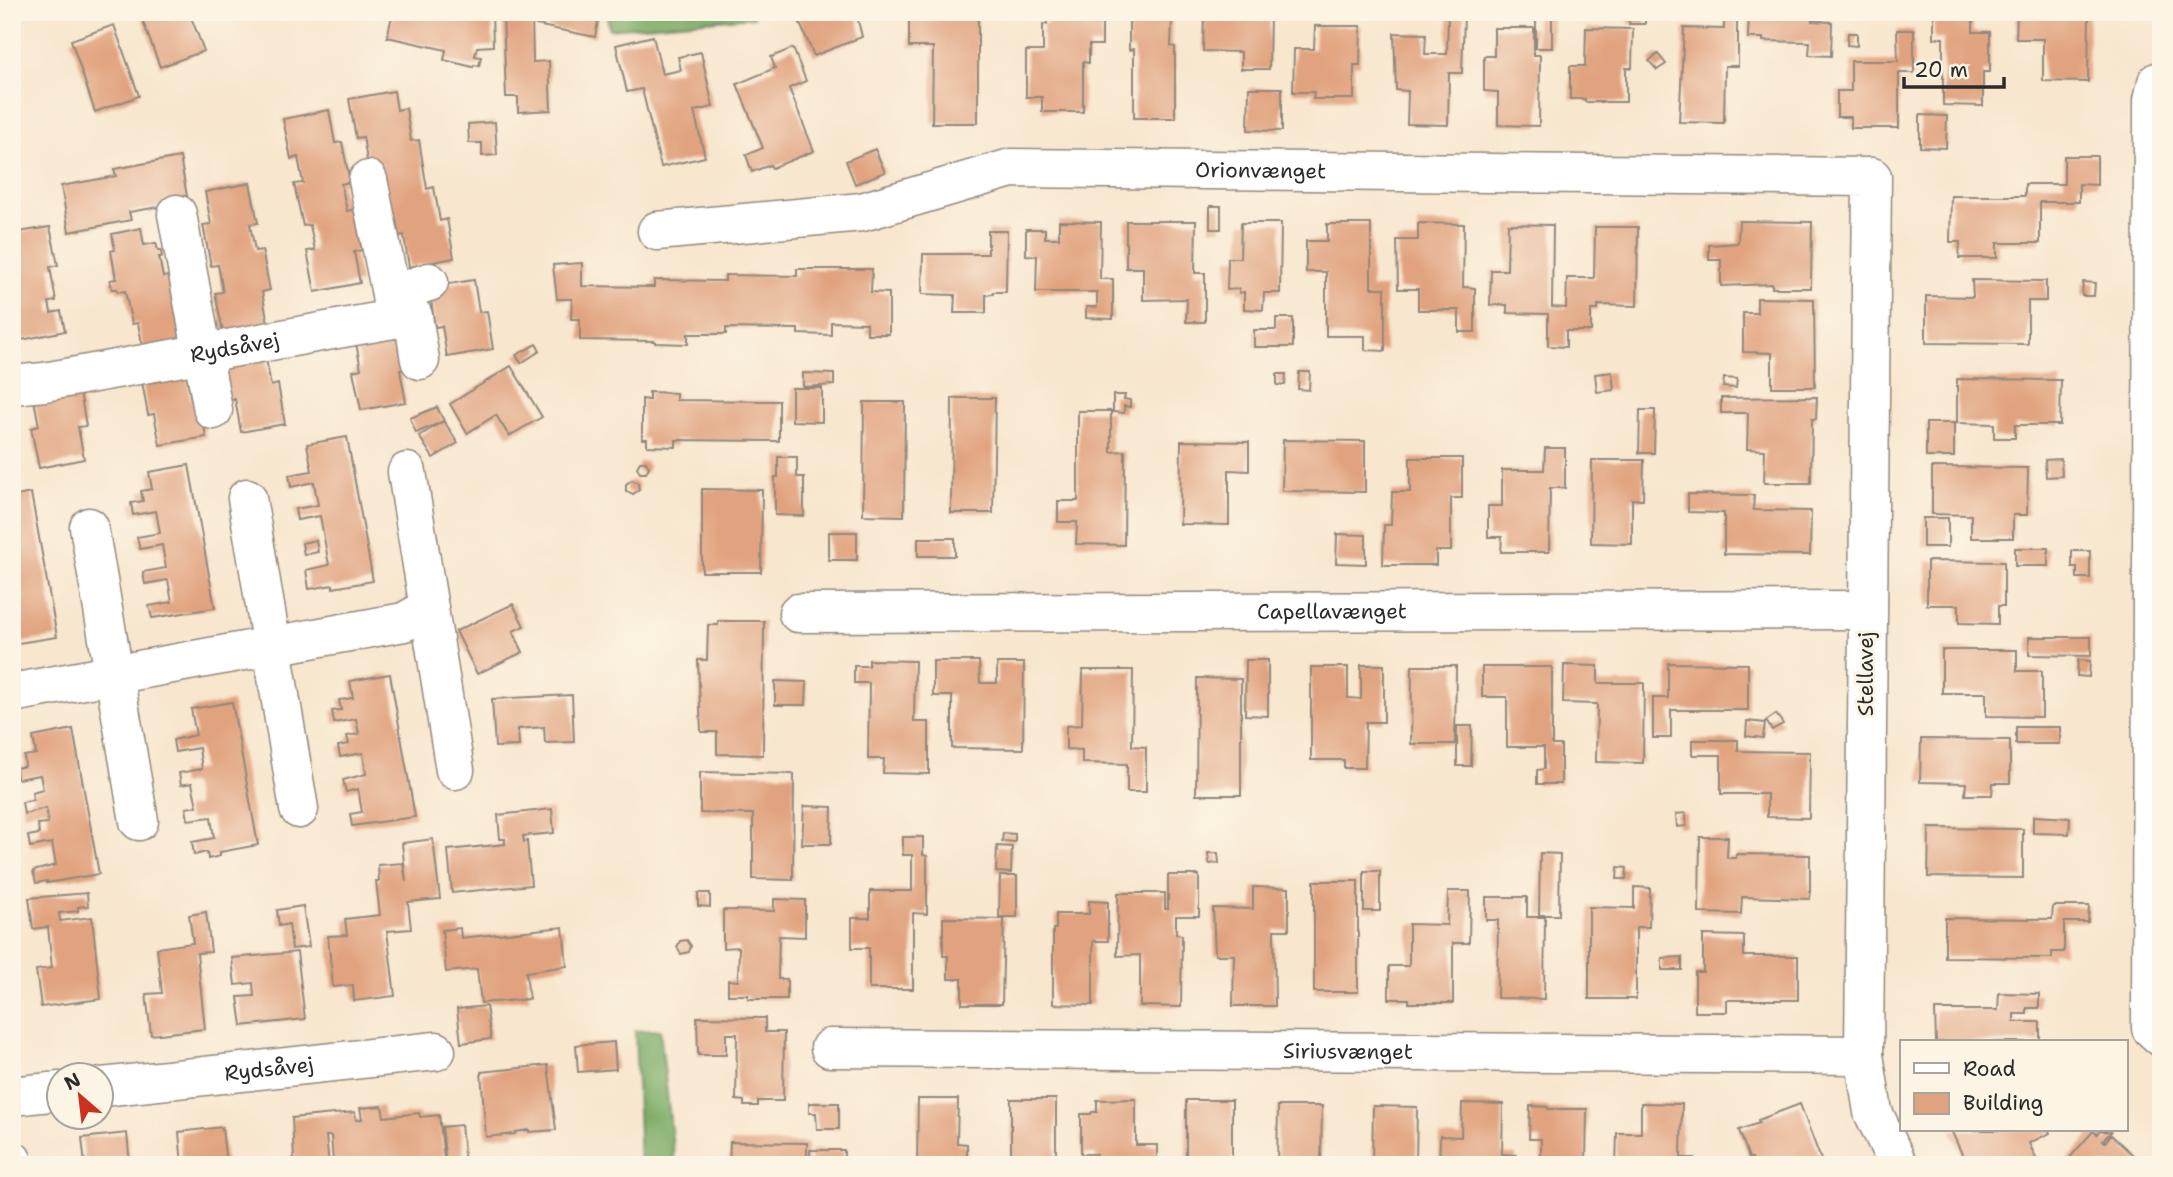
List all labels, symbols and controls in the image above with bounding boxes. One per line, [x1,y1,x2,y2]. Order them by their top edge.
scale bar [1904,46,2003,90]
text: 20 m [1914,56,1968,84]
street label: Orionvænget [1195,156,1326,185]
street label: Rydsåvej [188,326,281,369]
street label: Capellavænget [1257,597,1407,626]
street label: Stellavej [1852,632,1880,716]
street label: Siriusvænget [1283,1037,1413,1066]
legend [1900,1040,2128,1132]
street label: Rydsåvej [223,1050,315,1088]
text: Road [1963,1055,2016,1083]
north arrow [46,1062,116,1132]
text: N [60,1067,85,1096]
text: Building [1963,1089,2043,1117]

